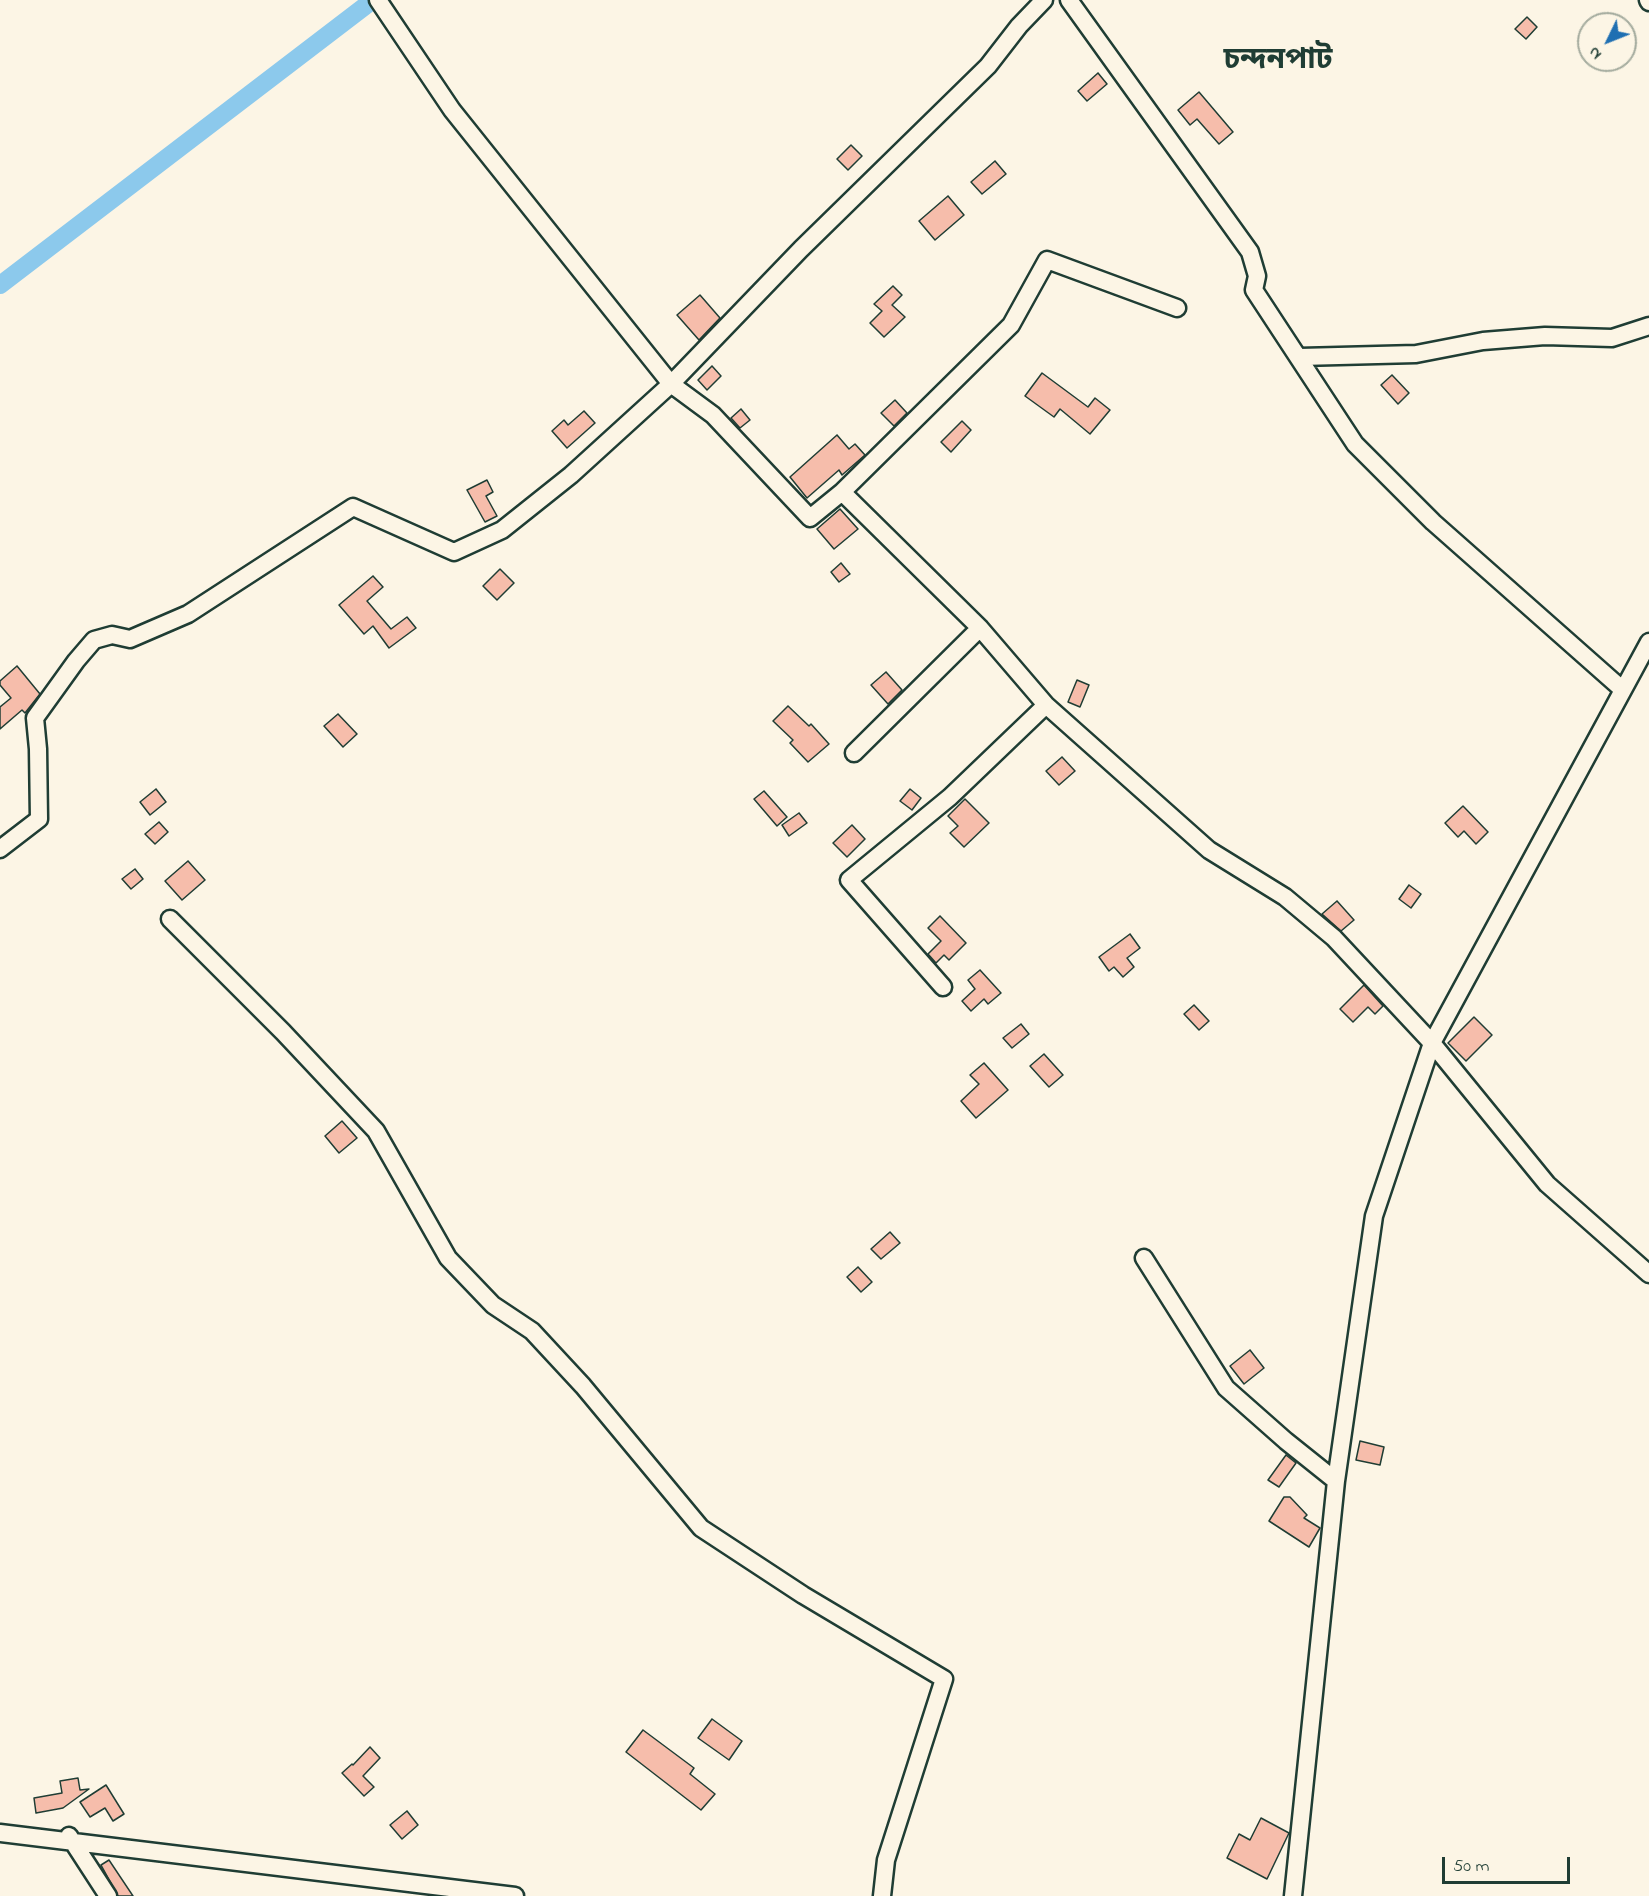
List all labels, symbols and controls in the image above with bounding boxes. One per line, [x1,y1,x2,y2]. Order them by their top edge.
north arrow [1577,12,1637,72]
text: N [1583,41,1608,65]
district label: চন্দনপাট [1223,45,1333,81]
scale bar [1445,1845,1572,1883]
text: 50 m [1453,1854,1490,1880]

